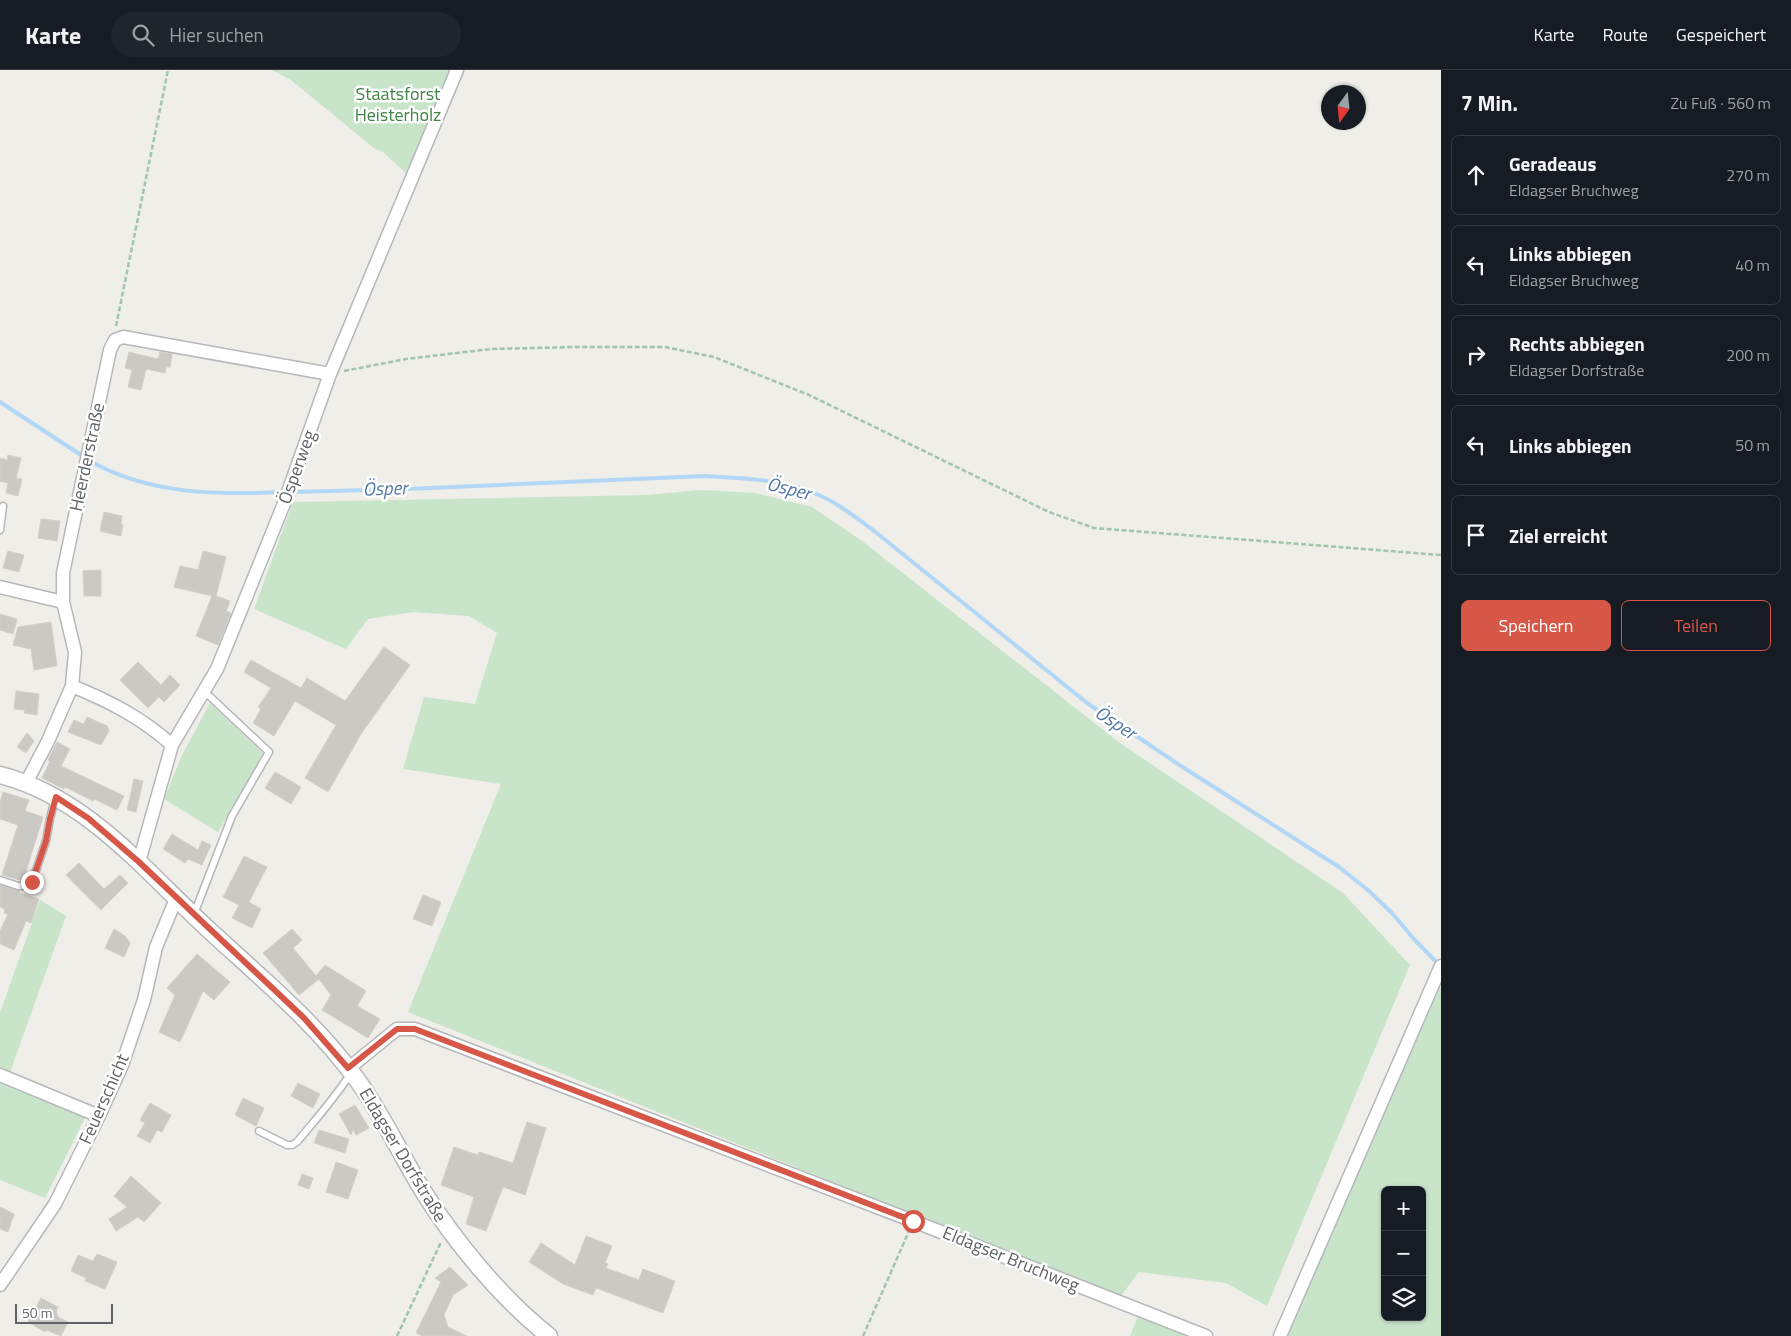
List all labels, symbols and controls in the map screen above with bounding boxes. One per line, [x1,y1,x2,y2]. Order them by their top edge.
search box [111,12,461,57]
text: Karte [25,17,81,53]
text: Hier suchen [169,20,264,49]
icon: search [129,21,157,49]
text: Karte [1533,21,1574,48]
text: Route [1602,21,1648,48]
text: Gespeichert [1676,21,1766,48]
park label: Staatsforst Heisterholz [355,80,441,128]
north arrow [1321,85,1366,130]
text: 7 Min. [1461,87,1518,119]
text: Zu Fuß · 560 m [1670,91,1771,115]
text: Geradeaus [1509,149,1596,178]
icon: ahead [1462,161,1490,189]
text: 270 m [1726,163,1770,187]
text: Eldagser Bruchweg [1509,178,1639,202]
text: Links abbiegen [1509,239,1632,268]
icon: left [1462,251,1490,279]
text: 40 m [1735,253,1770,277]
text: Eldagser Bruchweg [1509,268,1639,292]
text: Rechts abbiegen [1509,329,1645,358]
icon: right [1462,341,1490,369]
text: 200 m [1726,343,1770,367]
text: Eldagser Dorfstraße [1509,358,1644,382]
street label: Heerderstraße [62,400,111,514]
street label: Ösperweg [271,426,322,508]
icon: left [1462,431,1490,459]
text: Links abbiegen [1509,431,1632,460]
text: 50 m [1735,433,1770,457]
water label: Ösper [764,468,816,507]
water label: Ösper [362,472,410,503]
icon: arrive [1462,521,1490,549]
text: Ziel erreicht [1509,521,1607,550]
button: Speichern [1461,600,1611,651]
button: Teilen [1621,600,1771,651]
water label: Ösper [1090,697,1144,747]
route end [21,871,44,894]
street label: Feuerschicht [72,1049,136,1148]
street label: Eldagser Dorfstraße [353,1083,454,1227]
map controls [1381,1186,1426,1321]
button: + [1381,1186,1426,1231]
route start [902,1210,925,1233]
street label: Eldagser Bruchweg [939,1219,1084,1298]
button: − [1381,1231,1426,1276]
button: layers [1381,1276,1426,1321]
scale bar [15,1301,112,1324]
text: 50 m [22,1302,52,1323]

